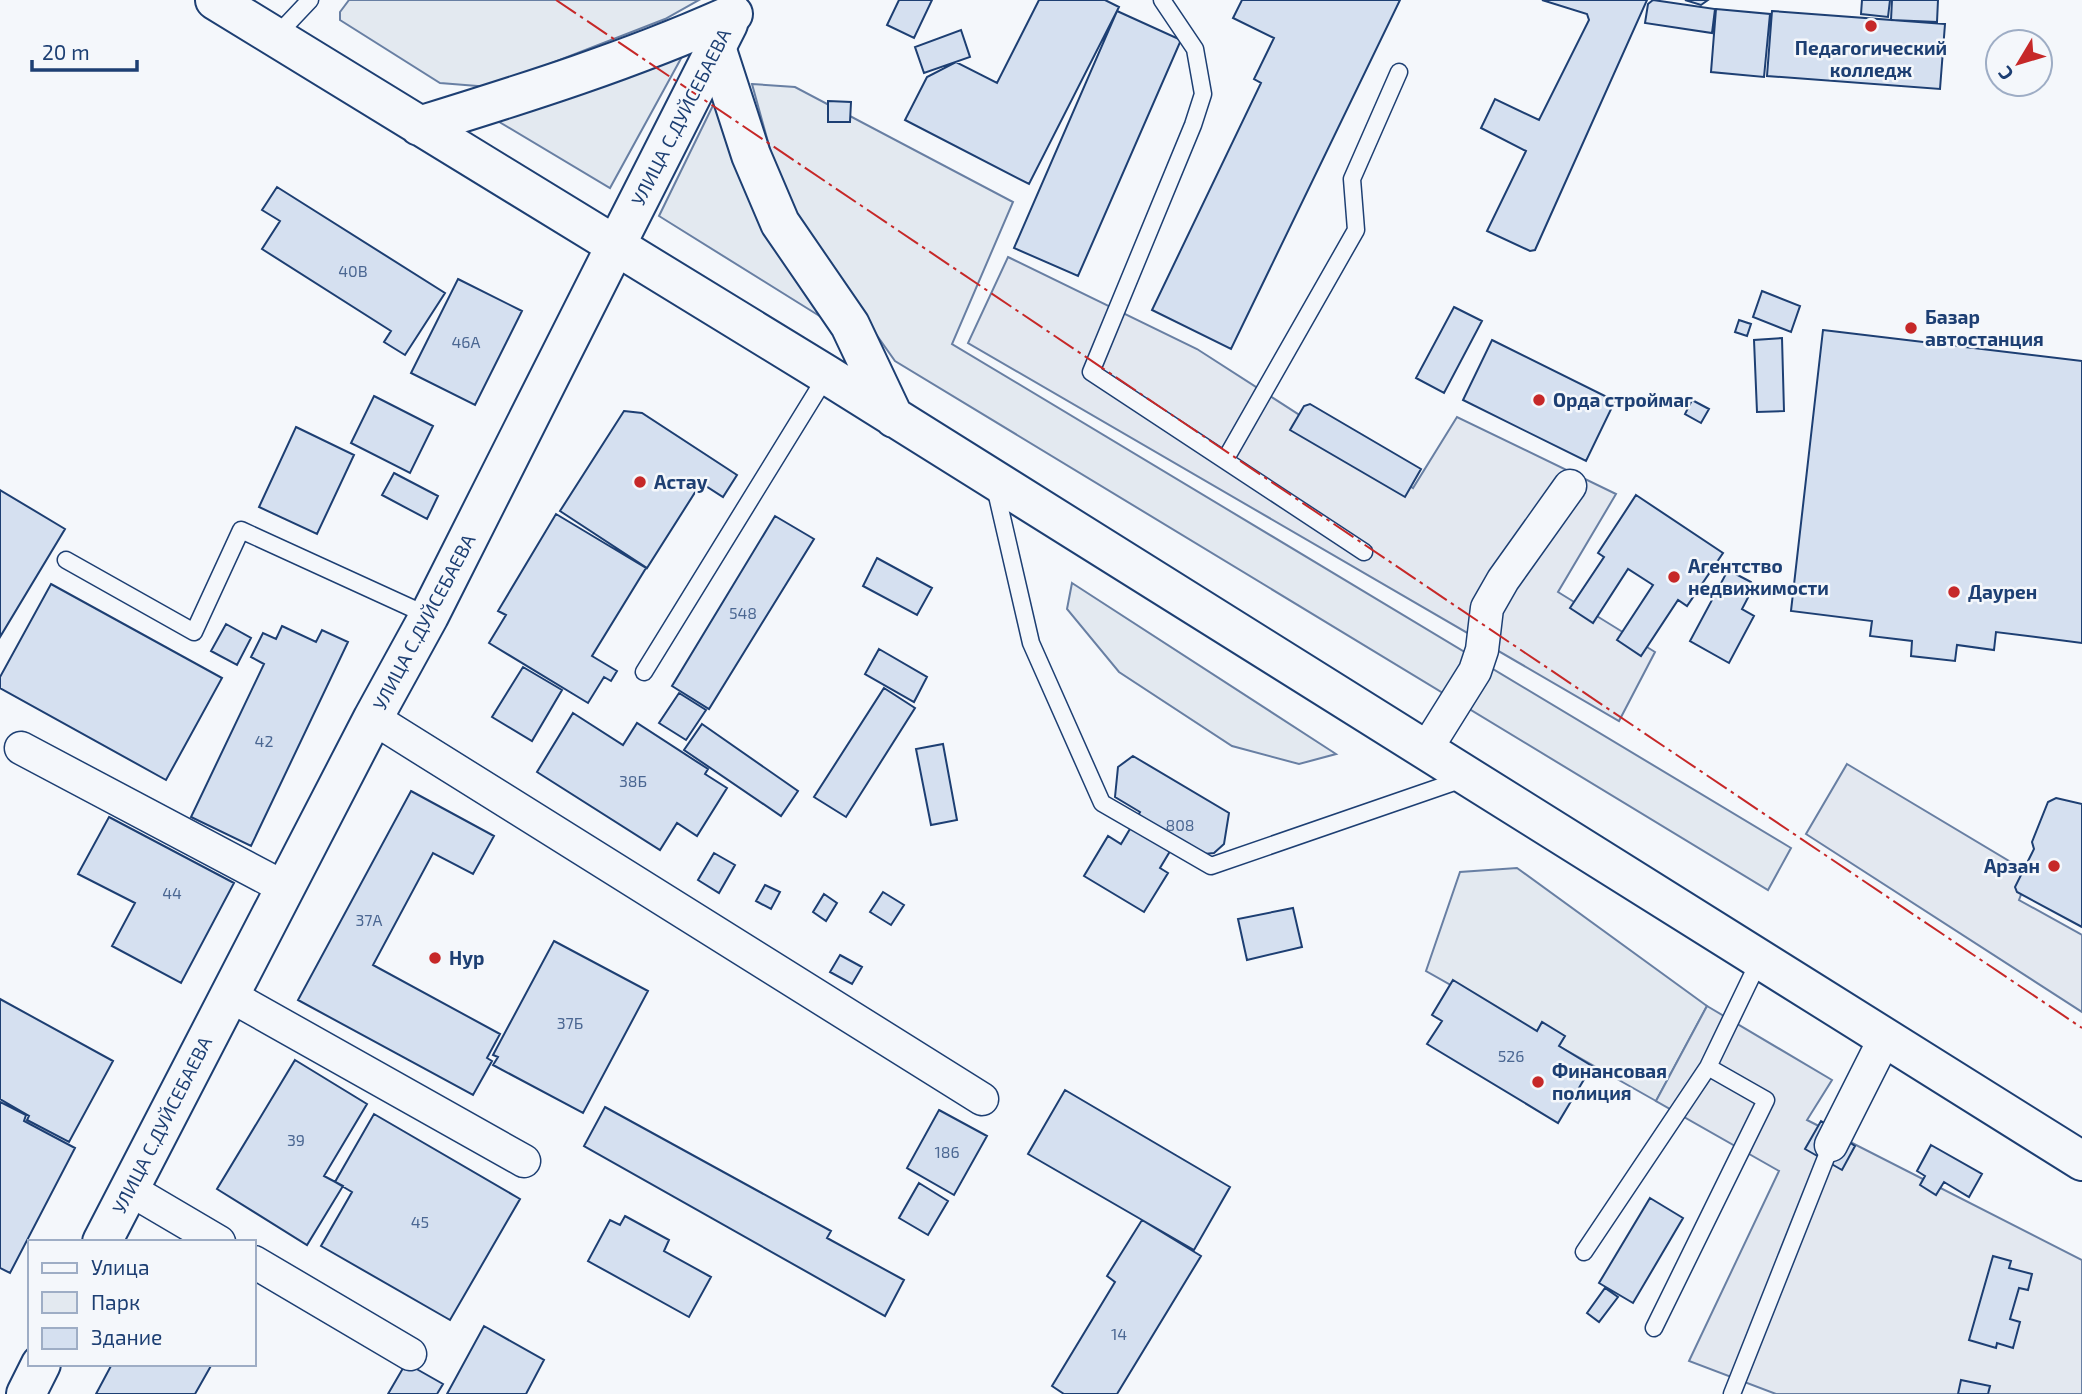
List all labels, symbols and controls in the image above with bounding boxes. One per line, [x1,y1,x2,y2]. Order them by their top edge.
marker: Педагогический колледж [1863,18,1879,34]
street label: УЛИЦА С.ДУЙСЕБАЕВА [626,24,735,209]
scale bar [32,28,136,72]
north arrow [1984,28,2054,98]
place label: Педагогический колледж [1795,36,1947,81]
text: 20 m [42,39,90,64]
text: С [1993,62,2018,85]
house number: 40В [338,261,368,280]
place label: Базар автостанция [1925,305,2044,350]
marker: Базар автостанция [1903,320,1919,336]
house number: 46А [452,332,481,351]
place label: Орда строймаг [1553,388,1693,411]
marker: Орда строймаг [1531,392,1547,408]
place label: Астау [654,470,708,493]
marker: Астау [632,474,648,490]
street label: УЛИЦА С.ДУЙСЕБАЕВА [367,530,480,714]
place label: Агентство недвижимости [1688,554,1829,599]
marker: Агентство недвижимости [1666,569,1682,585]
place label: Даурен [1968,580,2037,603]
marker: Даурен [1946,584,1962,600]
house number: 548 [729,603,757,622]
house number: 42 [255,731,273,750]
house number: 38Б [619,771,647,790]
house number: 808 [1165,815,1195,834]
place label: Арзан [1984,854,2040,877]
marker: Арзан [2046,858,2062,874]
house number: 44 [162,883,182,902]
house number: 37А [355,910,383,929]
place label: Нур [449,946,484,969]
marker: Нур [427,950,443,966]
house number: 37Б [557,1013,583,1032]
street label: УЛИЦА С.ДУЙСЕБАЕВА [107,1032,216,1217]
house number: 526 [1498,1046,1524,1065]
place label: Финансовая полиция [1552,1059,1667,1104]
marker: Финансовая полиция [1530,1074,1546,1090]
house number: 39 [287,1130,305,1149]
house number: 186 [934,1142,960,1161]
house number: 45 [411,1212,429,1231]
legend [28,1240,256,1366]
text: Улица [91,1254,150,1279]
text: Парк [91,1289,140,1314]
text: Здание [91,1324,162,1349]
house number: 14 [1111,1324,1127,1343]

